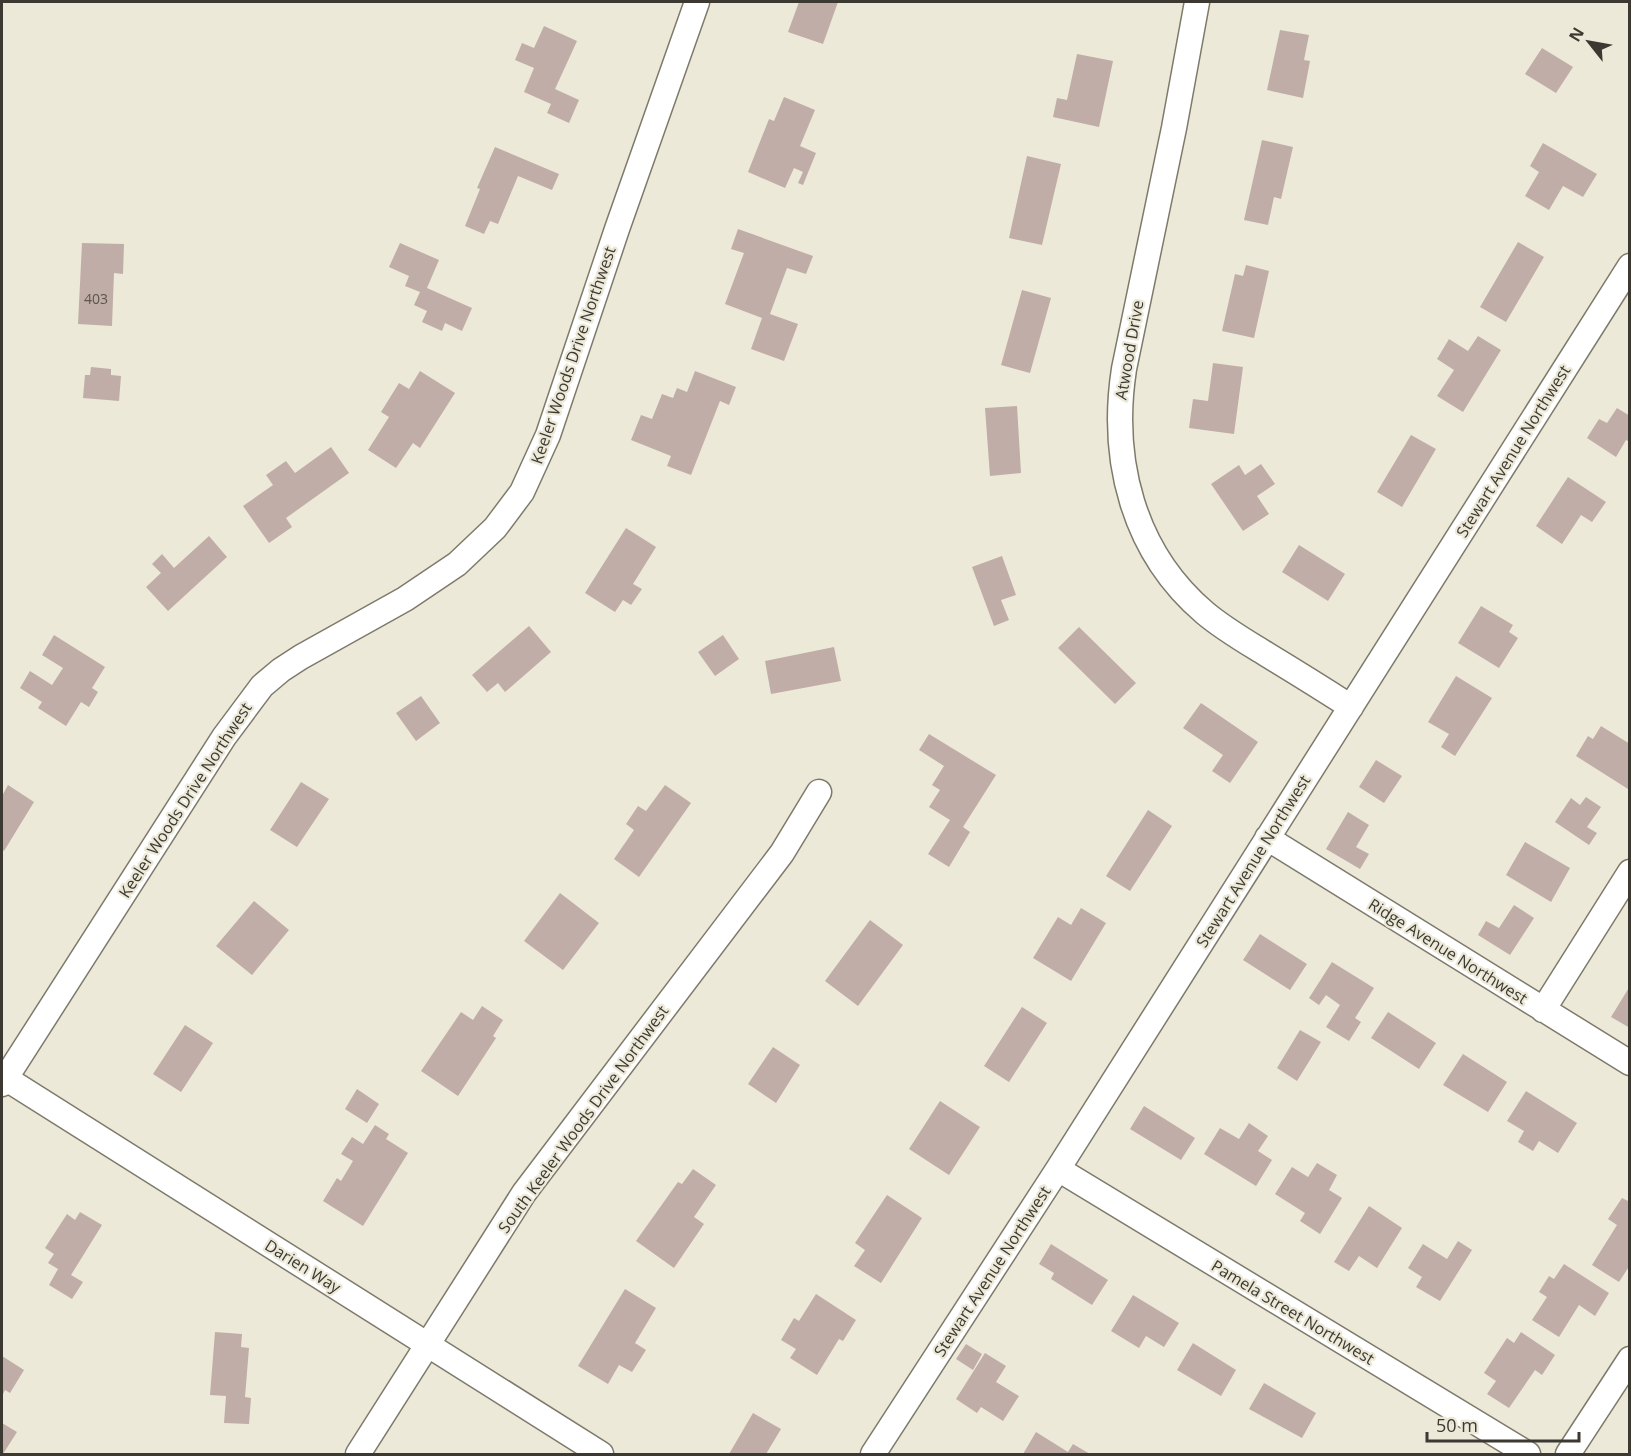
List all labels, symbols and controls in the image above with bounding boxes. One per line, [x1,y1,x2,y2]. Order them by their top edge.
north arrow [1559,12,1619,72]
text: N [1563,23,1589,46]
street label: Keeler Woods Drive Northwest [525,243,621,467]
house number: 403 [84,289,108,308]
street label: Atwood Drive [1109,299,1149,401]
street label: Stewart Avenue Northwest [1451,360,1575,541]
street label: Keeler Woods Drive Northwest [113,698,257,902]
street label: Stewart Avenue Northwest [1191,770,1315,951]
street label: Ridge Avenue Northwest [1364,893,1532,1009]
street label: South Keeler Woods Drive Northwest [493,1000,673,1237]
street label: Stewart Avenue Northwest [928,1181,1056,1361]
street label: Darien Way [261,1234,346,1299]
street label: Pamela Street Northwest [1207,1254,1379,1370]
scale bar [1427,1405,1578,1443]
text: 50 m [1436,1413,1478,1437]

